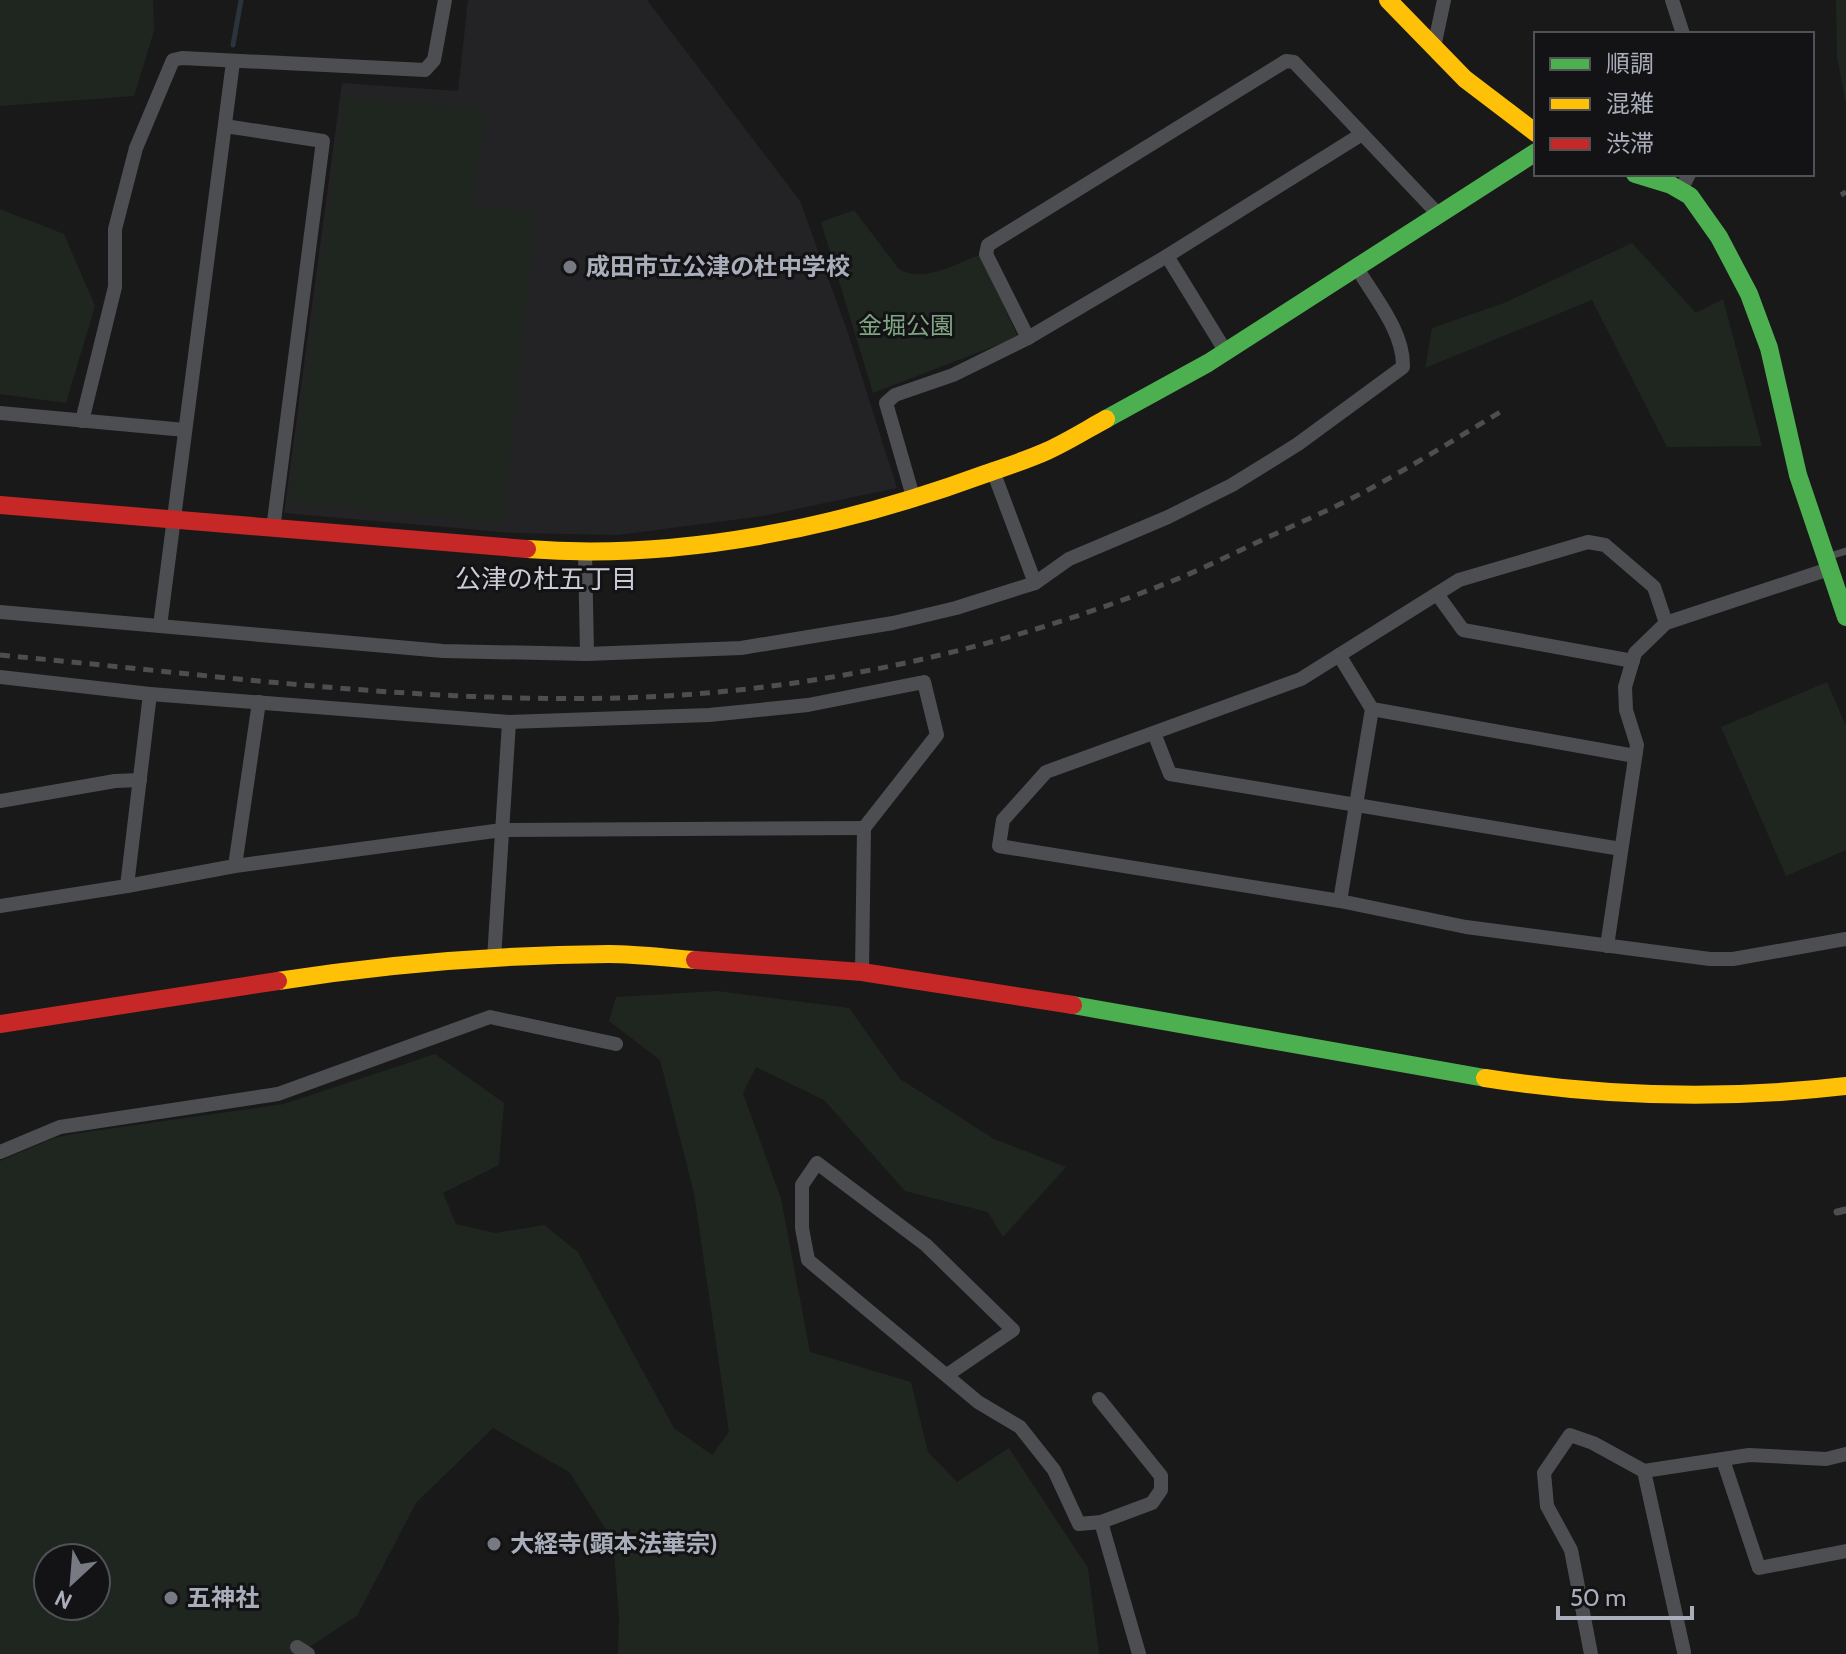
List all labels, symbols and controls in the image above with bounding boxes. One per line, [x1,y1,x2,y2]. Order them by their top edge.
legend [1534,32,1814,176]
text: 順調 [1606,49,1654,78]
text: 混雑 [1606,89,1654,118]
text: 渋滞 [1606,129,1654,158]
place label: 成田市立公津の杜中学校 [586,252,850,281]
marker: 成田市立公津の杜中学校 [561,258,579,276]
park label: 金堀公園 [858,311,954,340]
district label: 公津の杜五丁目 [455,563,637,595]
place label: 大経寺(顕本法華宗) [510,1529,718,1558]
marker: 大経寺(顕本法華宗) [485,1535,503,1553]
north arrow [32,1542,112,1622]
scale bar [1558,1570,1692,1620]
place label: 五神社 [187,1583,259,1612]
text: 50 m [1570,1583,1626,1612]
text: N [51,1584,76,1615]
marker: 五神社 [162,1589,180,1607]

